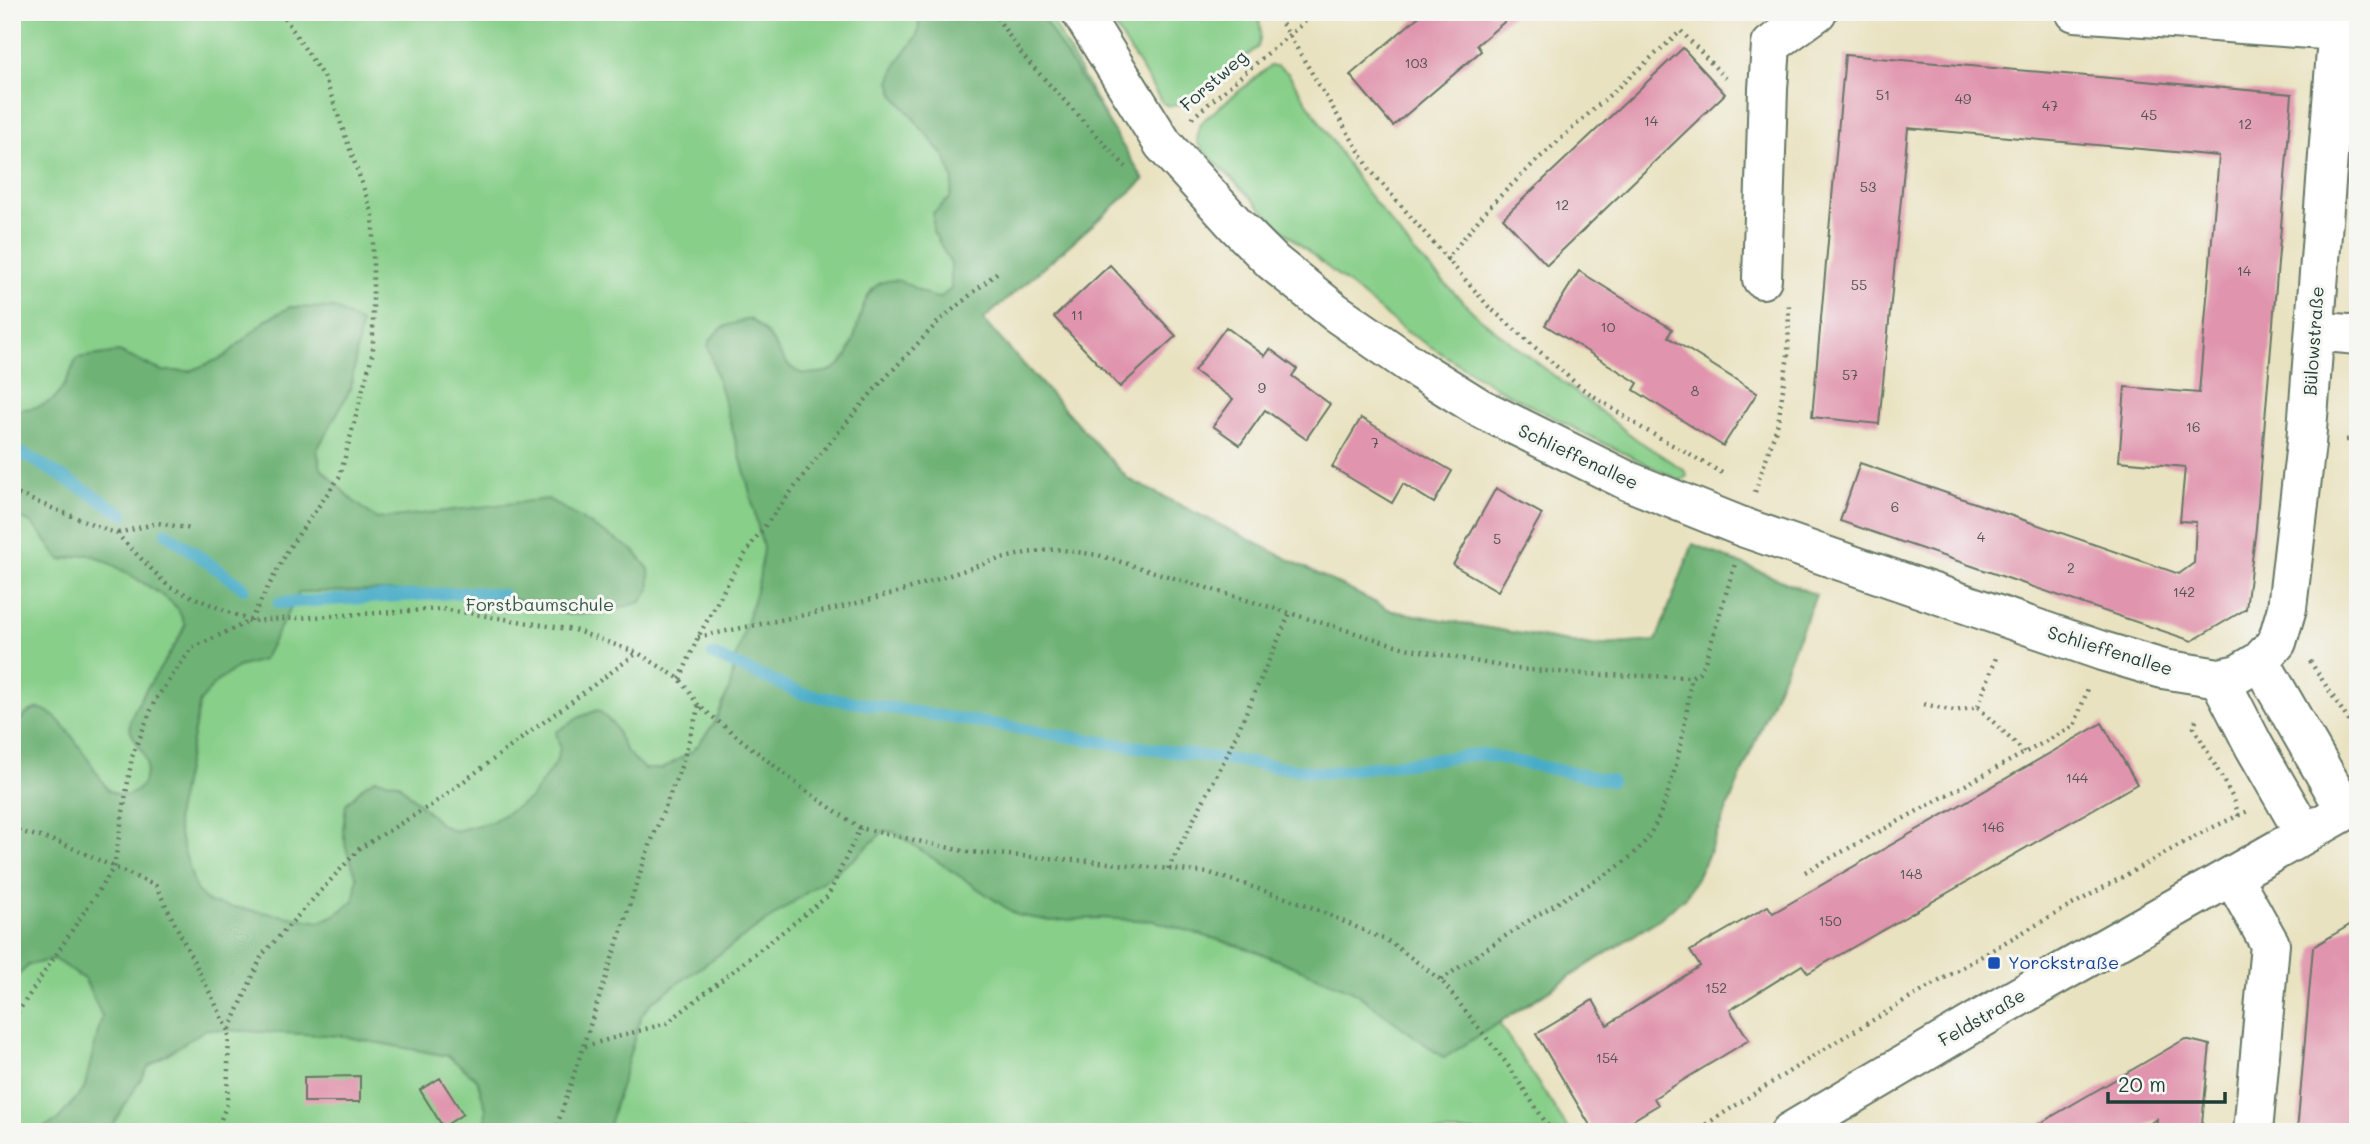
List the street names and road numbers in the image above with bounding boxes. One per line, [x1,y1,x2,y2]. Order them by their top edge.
street label: Forstweg [1175,44,1252,116]
street label: Bülowstraße [2297,285,2329,396]
street label: Schlieffenallee [1515,418,1642,494]
street label: Schlieffenallee [2045,620,2176,680]
street label: Feldstraße [1934,983,2029,1052]

